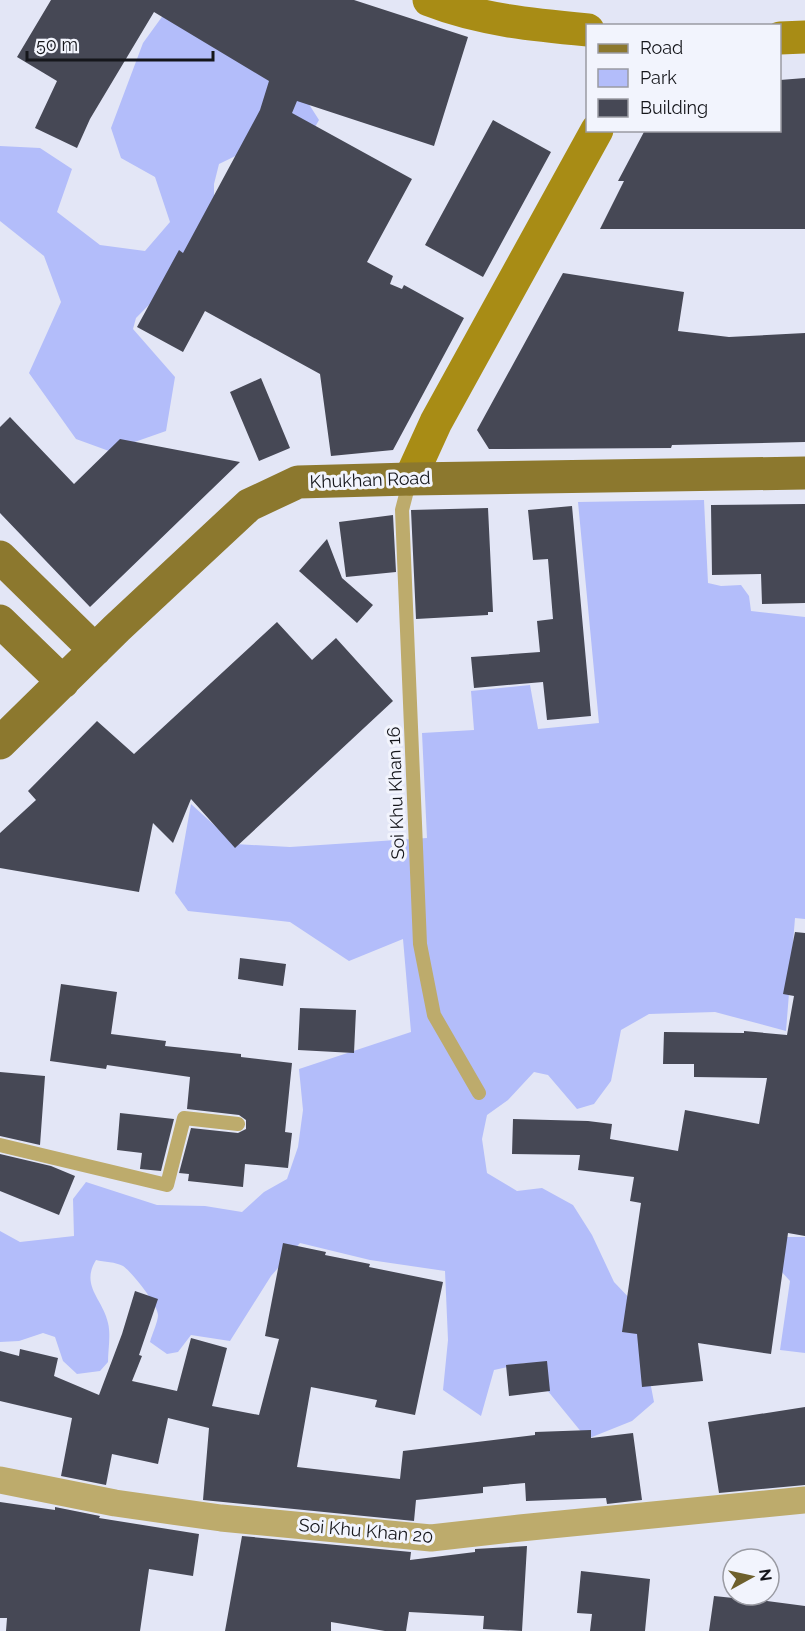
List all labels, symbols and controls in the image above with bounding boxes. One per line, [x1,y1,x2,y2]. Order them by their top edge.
scale bar [27,24,213,62]
legend [586,24,781,132]
text: 50 m [36,34,78,55]
text: Road [640,37,683,58]
text: Park [640,67,677,88]
text: Building [640,97,708,118]
street label: Khukhan Road [309,467,431,492]
street label: Soi Khu Khan 16 [383,726,408,860]
street label: Soi Khu Khan 20 [298,1514,434,1547]
north arrow [721,1547,781,1607]
text: N [755,1568,776,1582]

